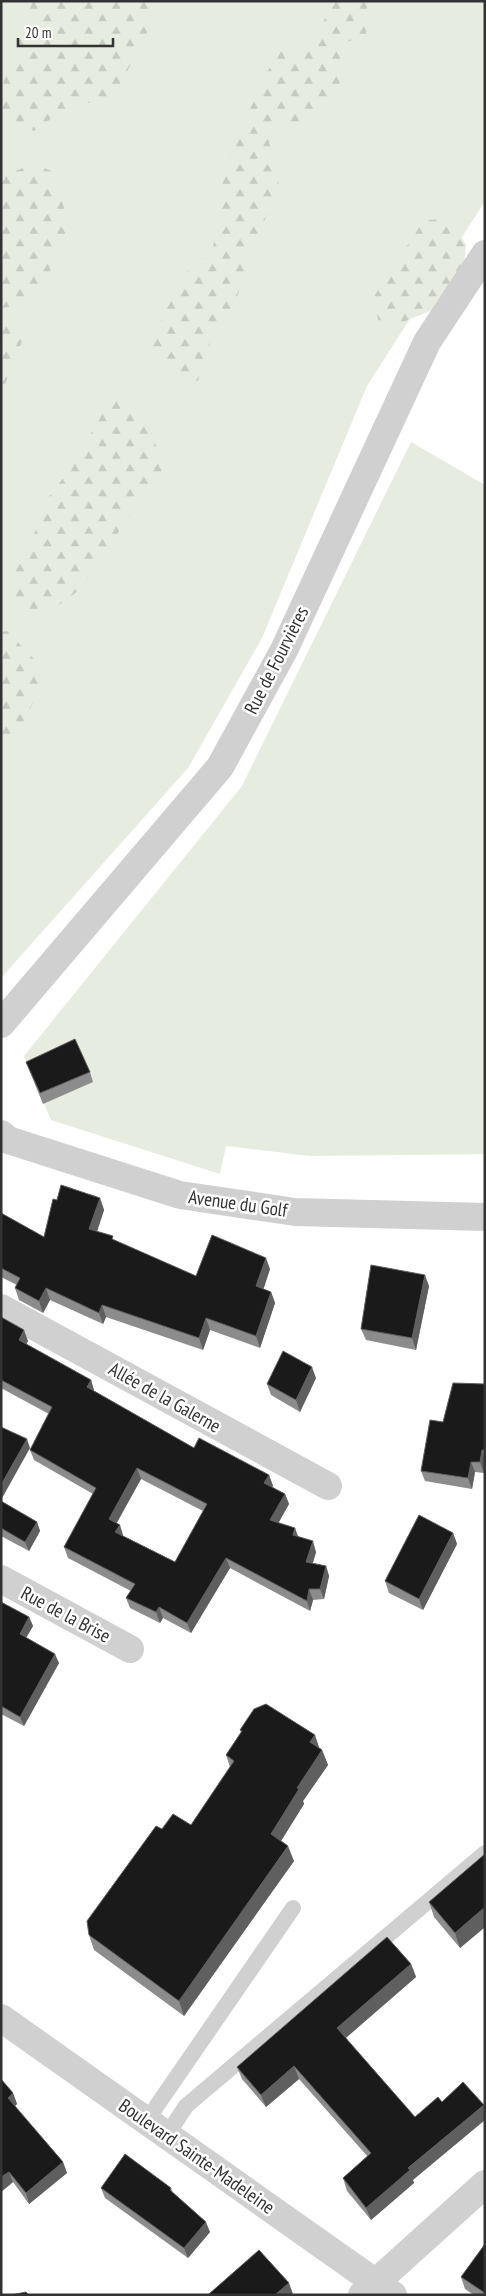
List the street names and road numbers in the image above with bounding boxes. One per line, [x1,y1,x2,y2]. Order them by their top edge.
street label: Rue de Fourvières [239,602,313,718]
street label: Avenue du Golf [187,1184,290,1222]
street label: Allée de la Galerne [105,1356,225,1438]
street label: Rue de la Brise [17,1580,115,1648]
street label: Boulevard Sainte-Madeleine [114,2093,280,2219]

